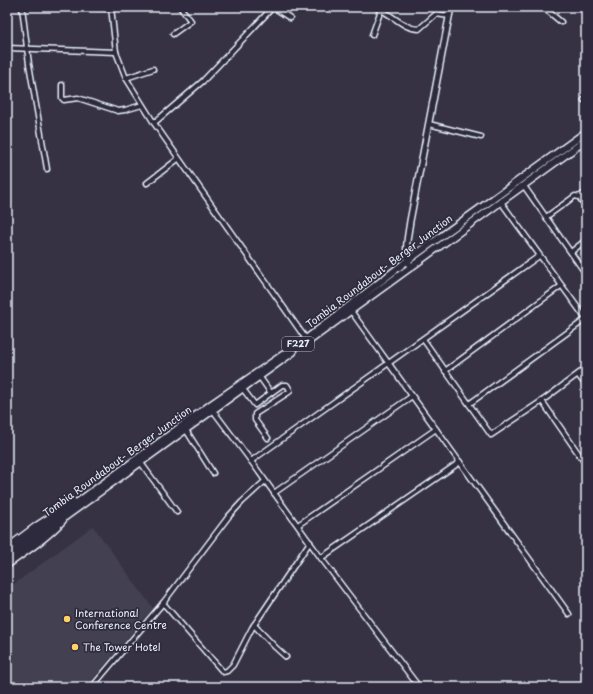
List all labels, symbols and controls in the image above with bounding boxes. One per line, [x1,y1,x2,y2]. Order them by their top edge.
street label: Tombia Roundabout- Berger Junction [302,210,455,331]
road number: F227 [282,337,314,351]
street label: Tombia Roundabout- Berger Junction [39,402,194,520]
place label: International Conference Centre [75,605,167,632]
marker: International Conference Centre [62,614,72,624]
place label: The Tower Hotel [83,639,161,654]
marker: The Tower Hotel [70,642,80,652]

